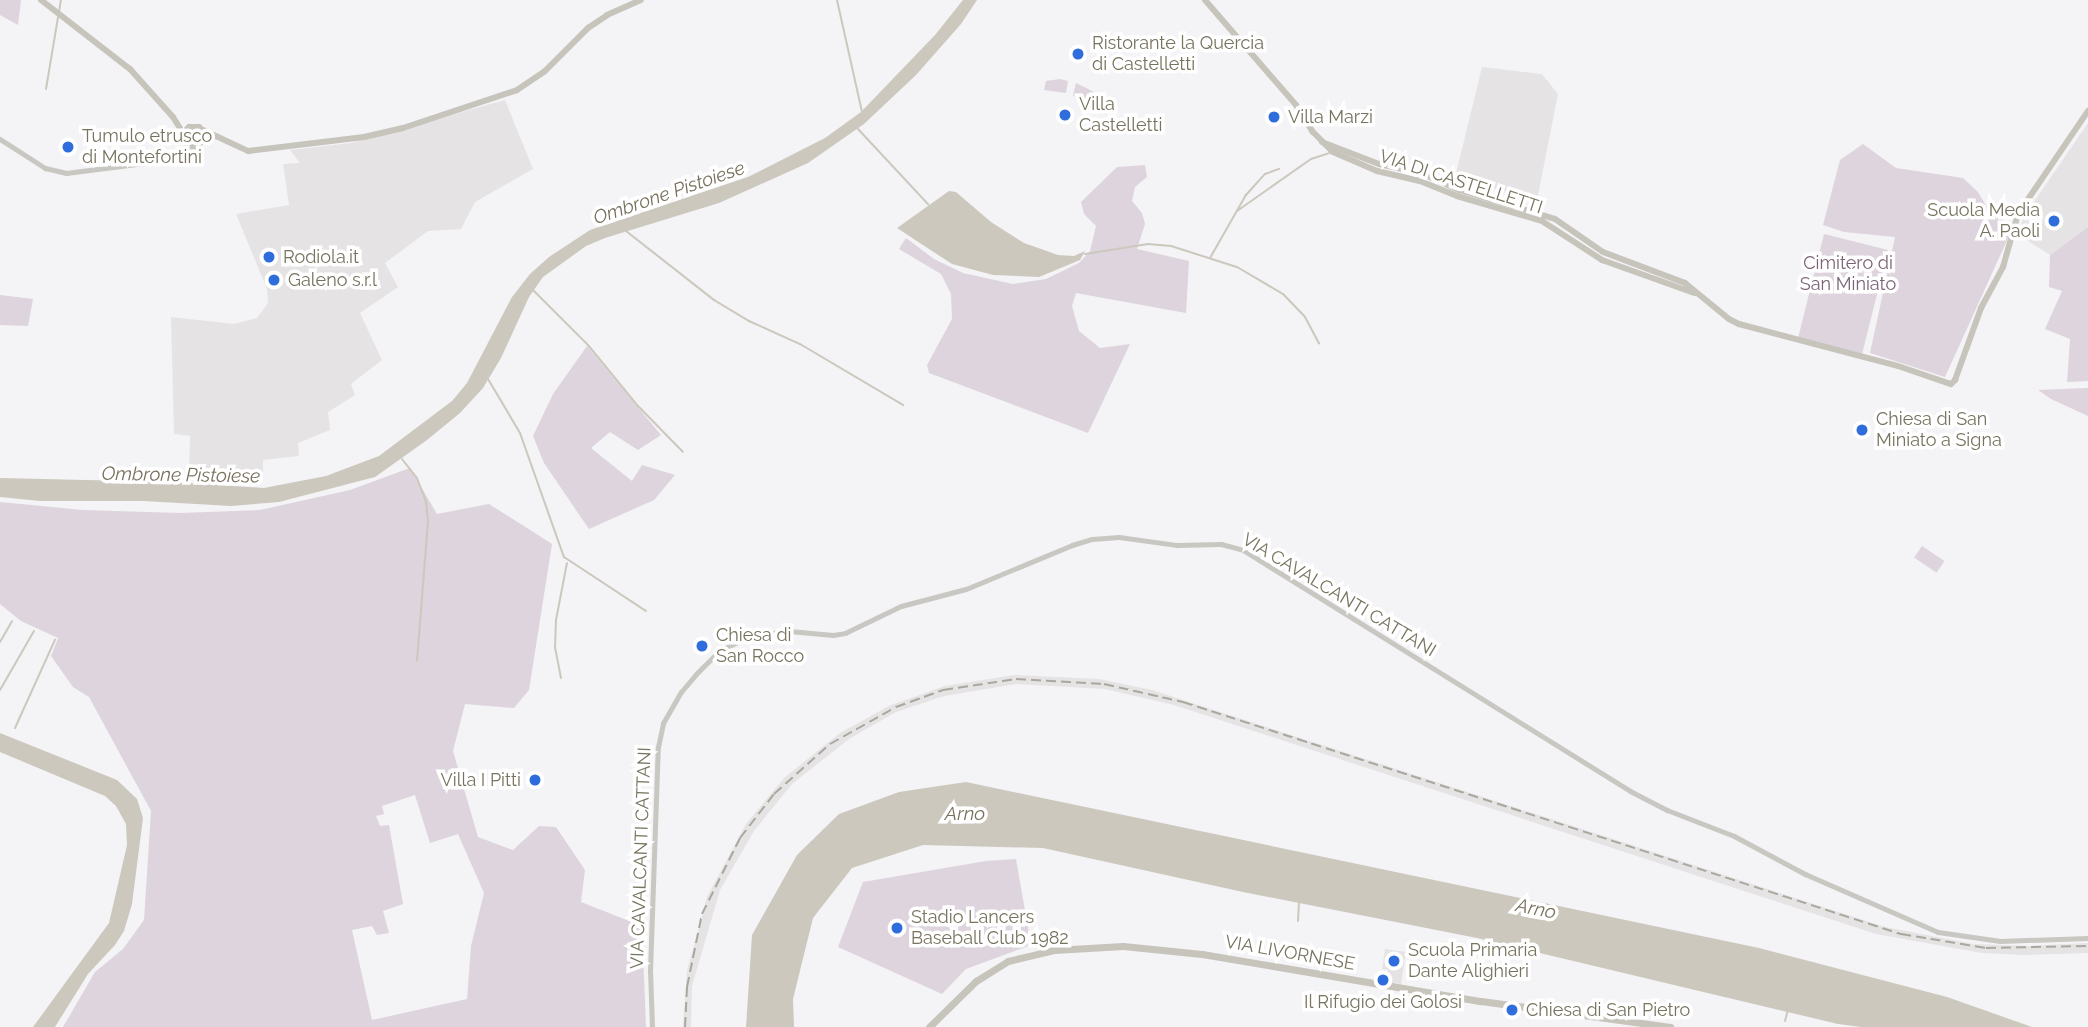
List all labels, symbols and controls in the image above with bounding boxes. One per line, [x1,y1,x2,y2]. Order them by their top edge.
place label: Ristorante la Quercia di Castelletti [1092,33,1264,76]
marker: Ristorante la Quercia di Castelletti [1070,46,1086,62]
place label: Villa Castelletti [1079,94,1163,136]
place label: Villa Marzi [1288,106,1373,128]
marker: Villa Castelletti [1057,107,1073,123]
marker: Villa Marzi [1266,109,1282,125]
place label: Tumulo etrusco di Montefortini [82,126,212,168]
marker: Tumulo etrusco di Montefortini [60,139,76,155]
street label: VIA DI CASTELLETTI [1376,145,1546,219]
water label: Ombrone Pistoiese [590,156,748,230]
place label: Scuola Media A. Paoli [1927,200,2040,242]
marker: Scuola Media A. Paoli [2046,213,2062,229]
place label: Rodiola.it [283,246,359,268]
marker: Rodiola.it [261,249,277,265]
park label: Cimitero di San Miniato [1800,253,1896,296]
place label: Galeno s.r.l [288,269,377,291]
marker: Galeno s.r.l [266,272,282,288]
place label: Chiesa di San Miniato a Signa [1876,409,2002,452]
marker: Chiesa di San Miniato a Signa [1854,422,1870,438]
water label: Ombrone Pistoiese [101,462,261,488]
street label: VIA CAVALCANTI CATTANI [1238,528,1440,662]
place label: Chiesa di San Rocco [716,625,804,668]
marker: Chiesa di San Rocco [694,638,710,654]
street label: VIA CAVALCANTI CATTANI [626,746,656,970]
place label: Villa I Pitti [441,769,521,791]
marker: Villa I Pitti [527,772,543,788]
water label: Arno [945,803,985,825]
water label: Arno [1514,894,1558,924]
place label: Stadio Lancers Baseball Club 1982 [911,907,1069,950]
marker: Stadio Lancers Baseball Club 1982 [889,920,905,936]
street label: VIA LIVORNESE [1223,931,1357,975]
place label: Scuola Primaria Dante Alighieri [1408,940,1537,982]
marker: Scuola Primaria Dante Alighieri [1386,953,1402,969]
marker: Il Rifugio dei Golosi [1375,972,1391,988]
place label: Il Rifugio dei Golosi [1304,991,1462,1013]
place label: Chiesa di San Pietro [1526,999,1690,1021]
marker: Chiesa di San Pietro [1504,1002,1520,1018]

